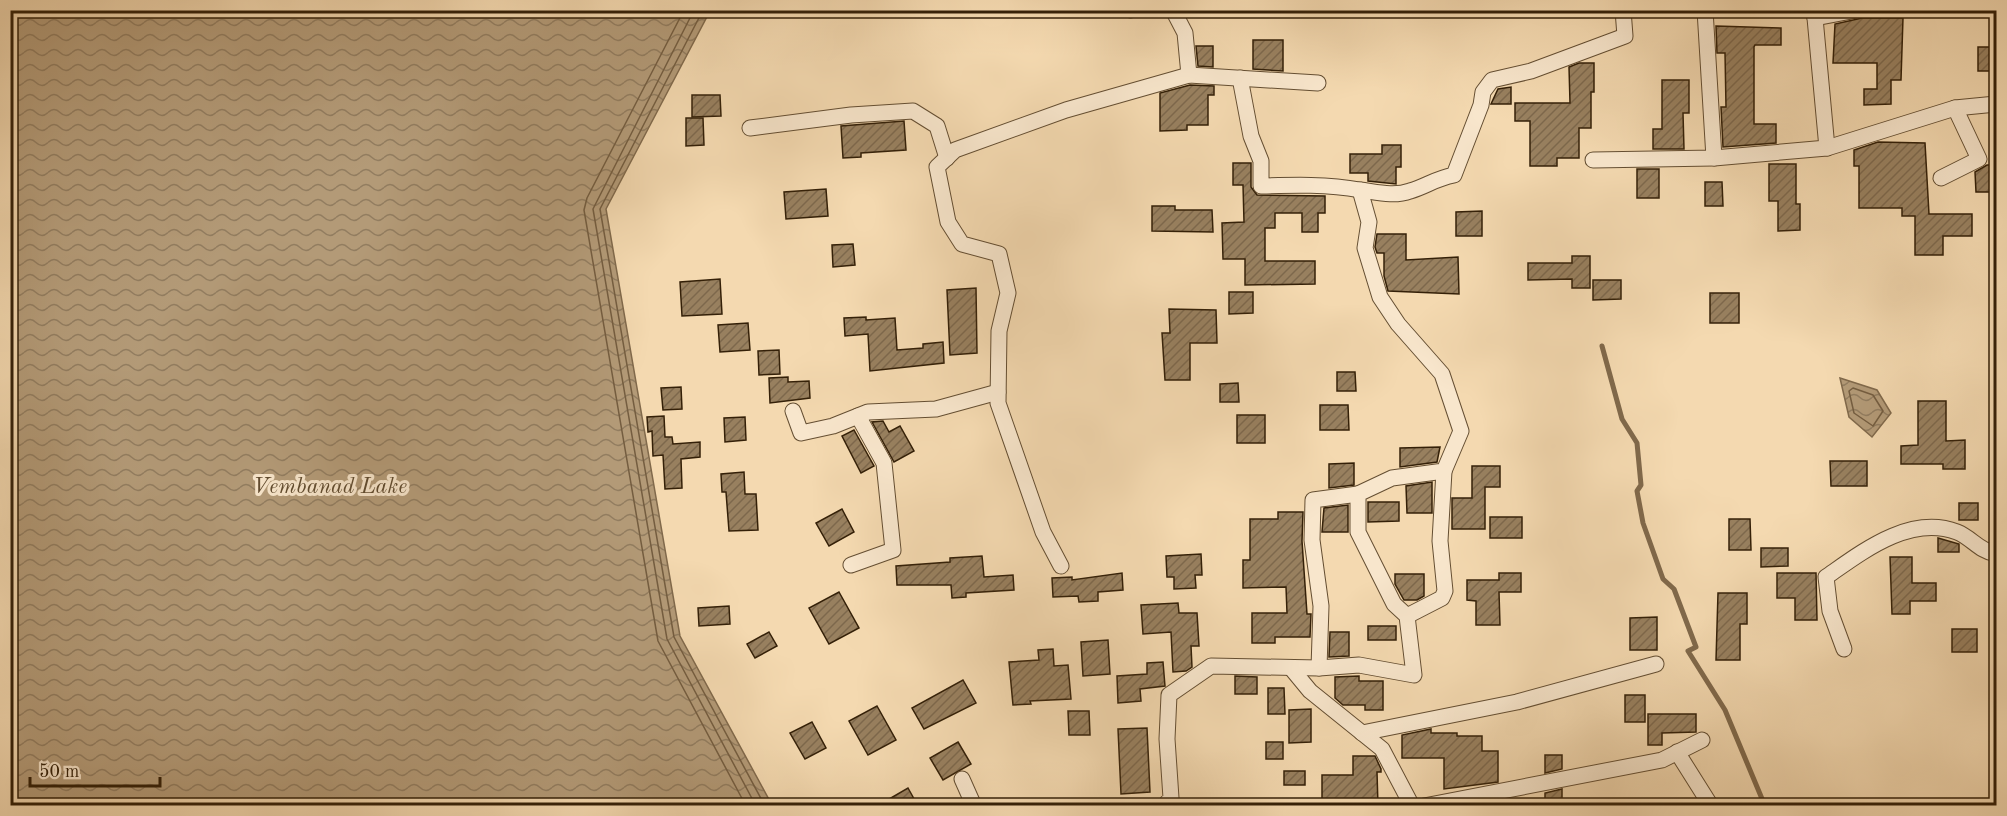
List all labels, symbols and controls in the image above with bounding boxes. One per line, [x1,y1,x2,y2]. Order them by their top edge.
water label: Vembanad Lake [253,476,407,498]
scale bar [30,750,160,788]
text: 50 m [39,763,79,781]

